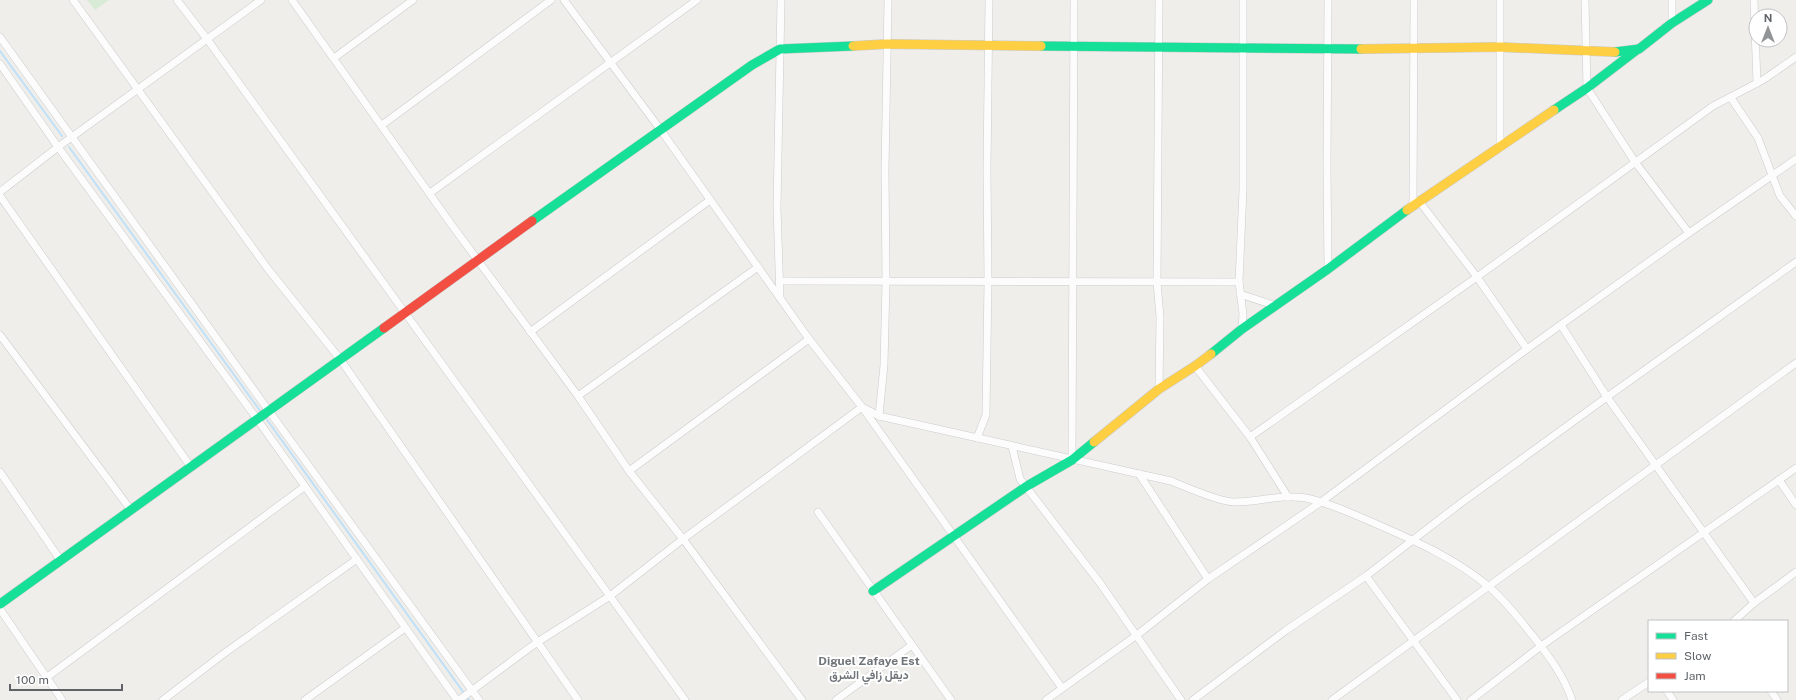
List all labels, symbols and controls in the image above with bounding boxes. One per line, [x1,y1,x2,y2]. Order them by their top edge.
north arrow [1748,8,1788,48]
text: N [1764,12,1772,24]
legend [1648,620,1788,692]
text: Fast [1684,629,1709,643]
text: Slow [1684,649,1712,663]
district label: Diguel Zafaye Est ديقل زافي الشرق [818,654,920,685]
scale bar [10,666,122,692]
text: Jam [1684,669,1706,683]
text: 100 m [16,673,49,687]

